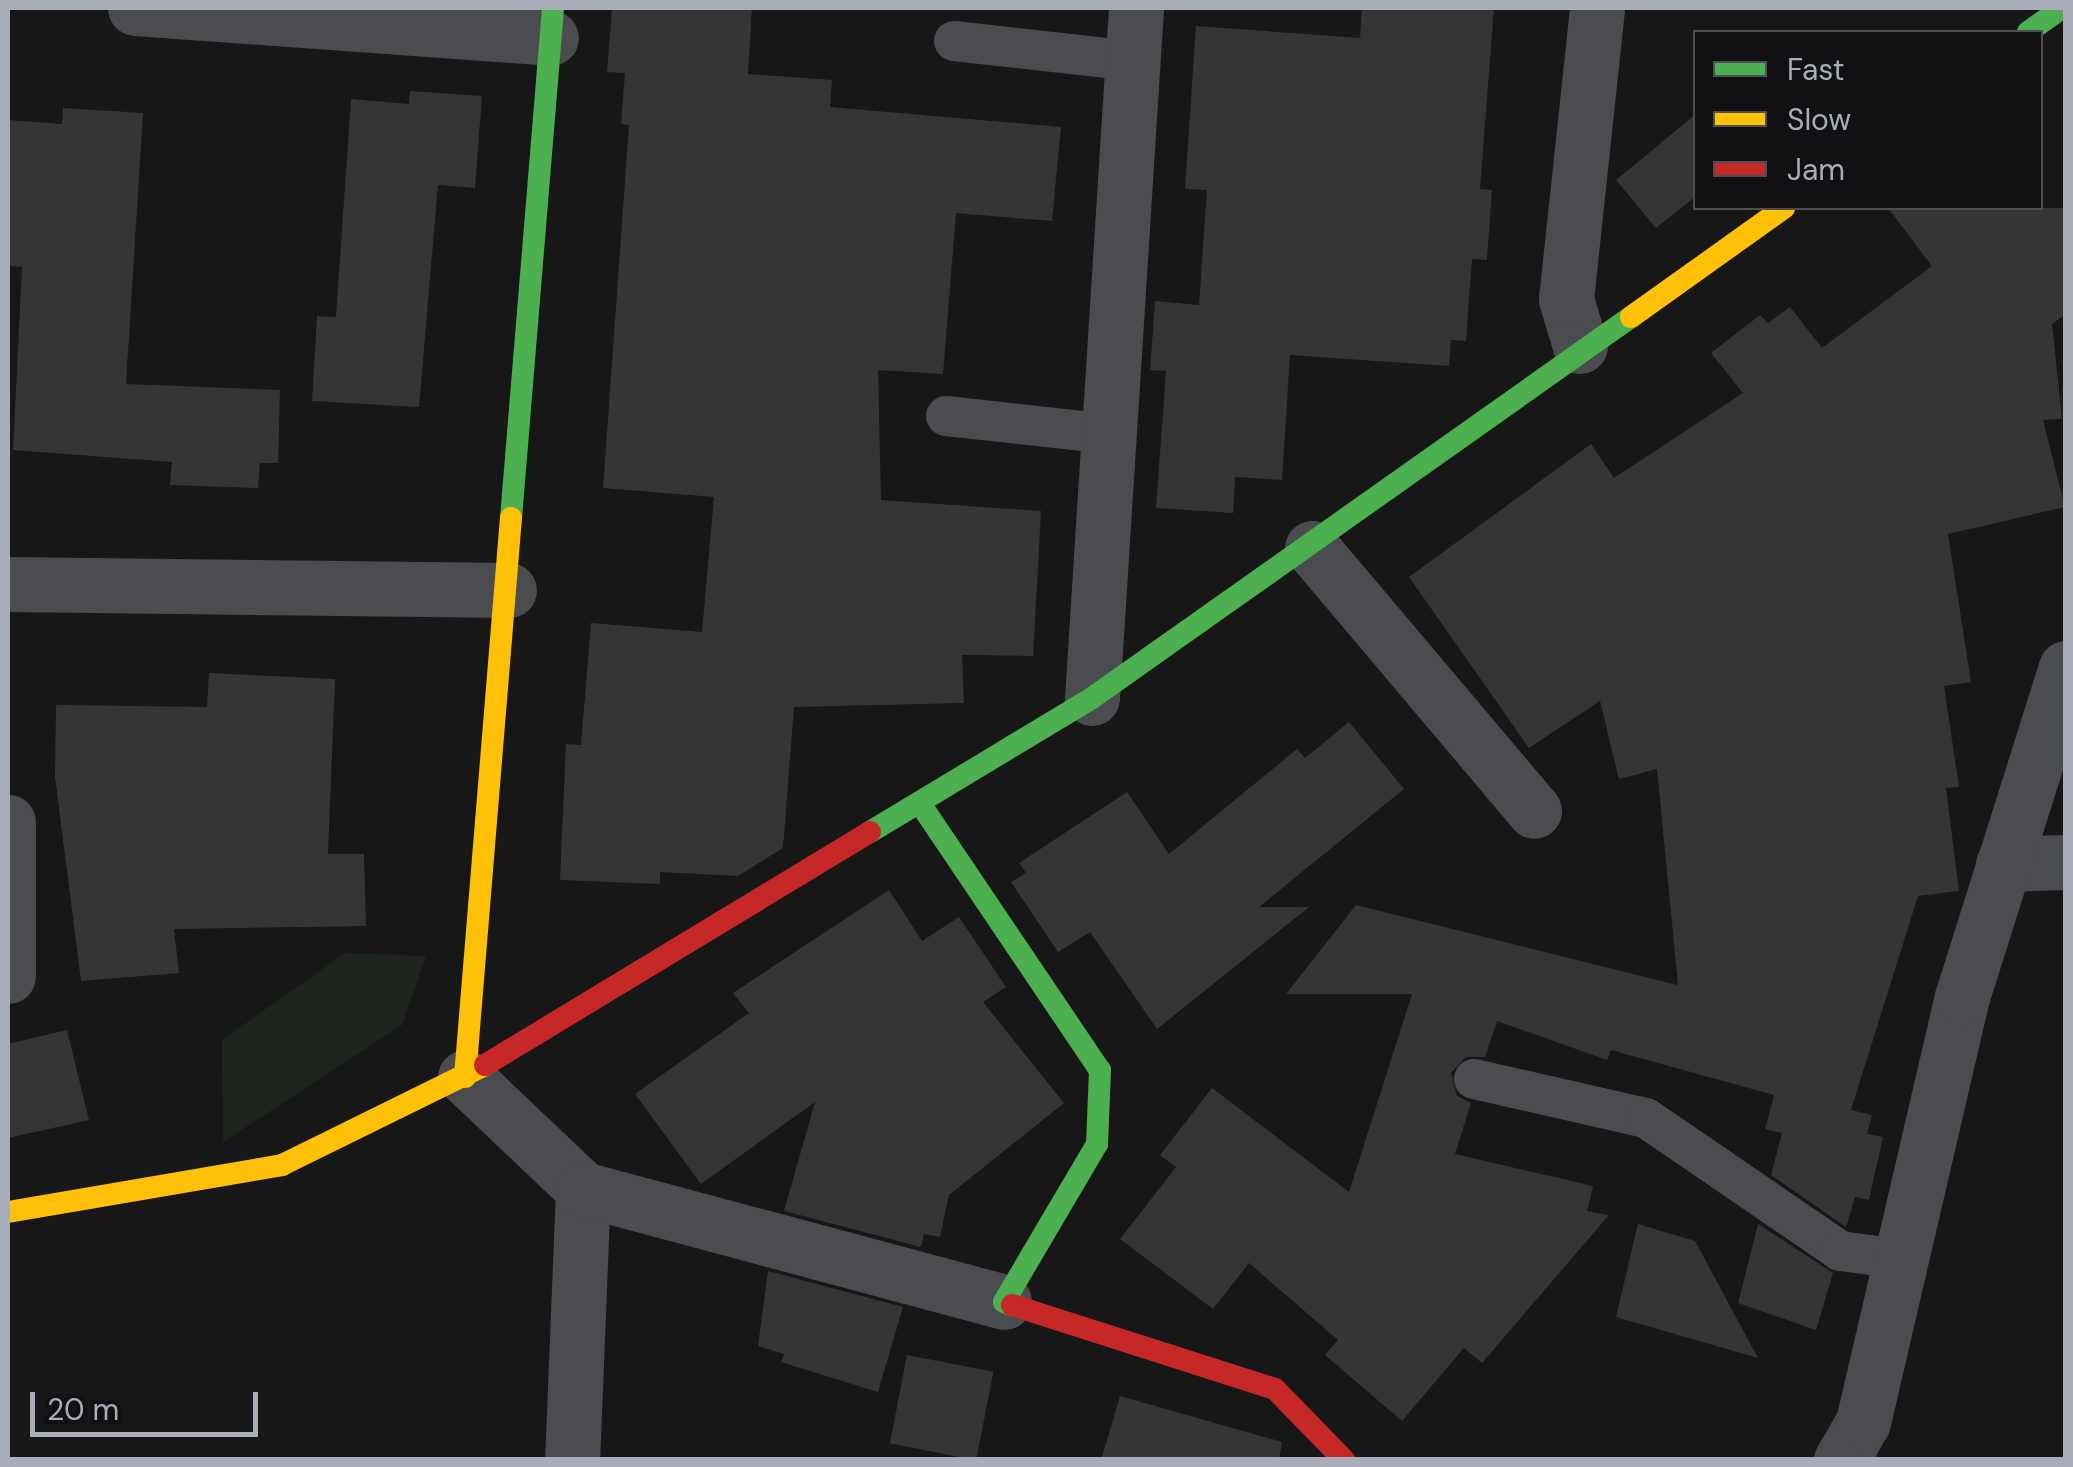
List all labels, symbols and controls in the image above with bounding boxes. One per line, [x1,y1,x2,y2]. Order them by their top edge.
legend [1693,30,2043,210]
text: Fast [1787,50,1845,89]
text: Slow [1787,100,1851,139]
text: Jam [1787,150,1845,189]
scale bar [35,1372,262,1434]
text: 20 m [47,1390,119,1429]

